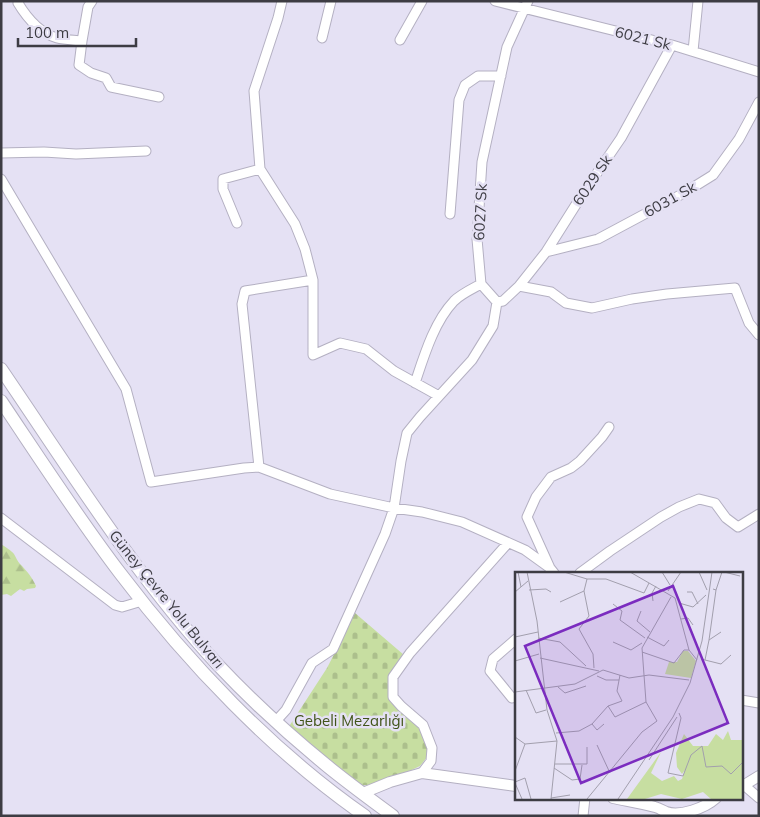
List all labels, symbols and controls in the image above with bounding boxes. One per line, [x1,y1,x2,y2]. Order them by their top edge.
scale bar [18,15,135,47]
street label: 6021 Sk [613,22,673,54]
text: 100 m [25,23,69,42]
street label: 6029 Sk [568,151,616,209]
street label: 6031 Sk [640,177,700,221]
street label: 6027 Sk [469,183,491,241]
street label: Güney Çevre Yolu Bulvarı [105,526,229,672]
inset map [515,572,742,800]
park label: Gebeli Mezarlığı [294,711,404,730]

